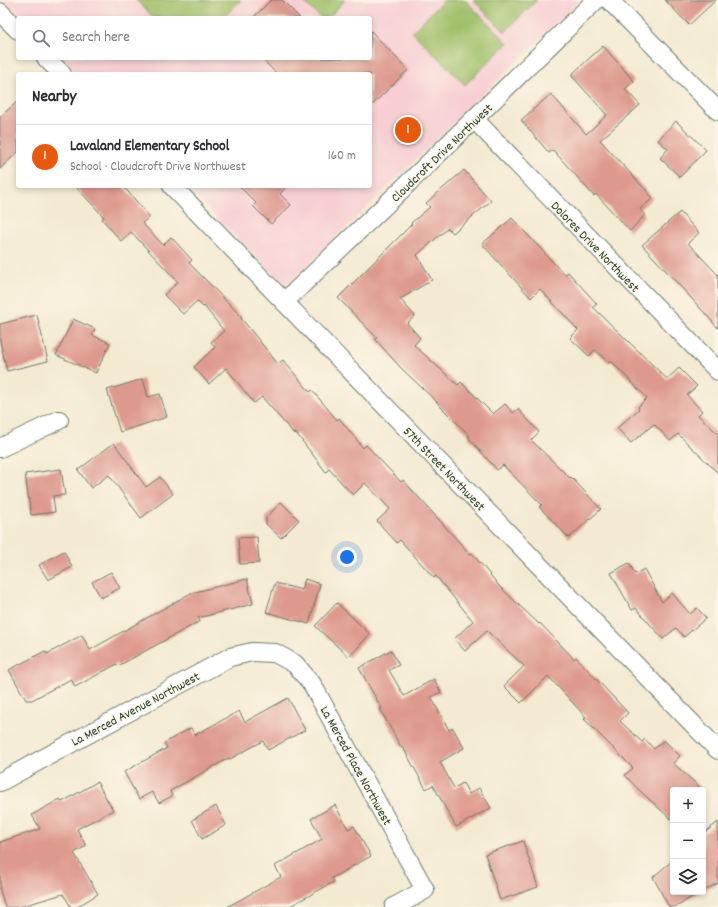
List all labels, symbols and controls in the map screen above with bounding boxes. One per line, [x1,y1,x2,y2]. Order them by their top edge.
search box [16,16,372,60]
icon: search [30,27,52,49]
text: Search here [62,27,130,49]
text: Nearby [32,86,76,110]
street label: Cloudcroft Drive Northwest [387,100,498,208]
pin: 1 [395,115,421,145]
text: Lavaland Elementary School [70,136,229,158]
text: 1 [44,147,46,166]
text: 160 m [328,147,356,166]
text: School · Cloudcroft Drive Northwest [70,158,246,177]
street label: Dolores Drive Northwest [545,198,643,298]
street label: 57th Street Northwest [398,423,489,517]
your location [337,547,357,567]
street label: La Merced Avenue Northwest [68,668,204,752]
street label: La Merced Place Northwest [314,703,396,829]
map controls [670,787,706,895]
button: + [670,787,706,823]
button: − [670,823,706,859]
button: layers [670,859,706,895]

